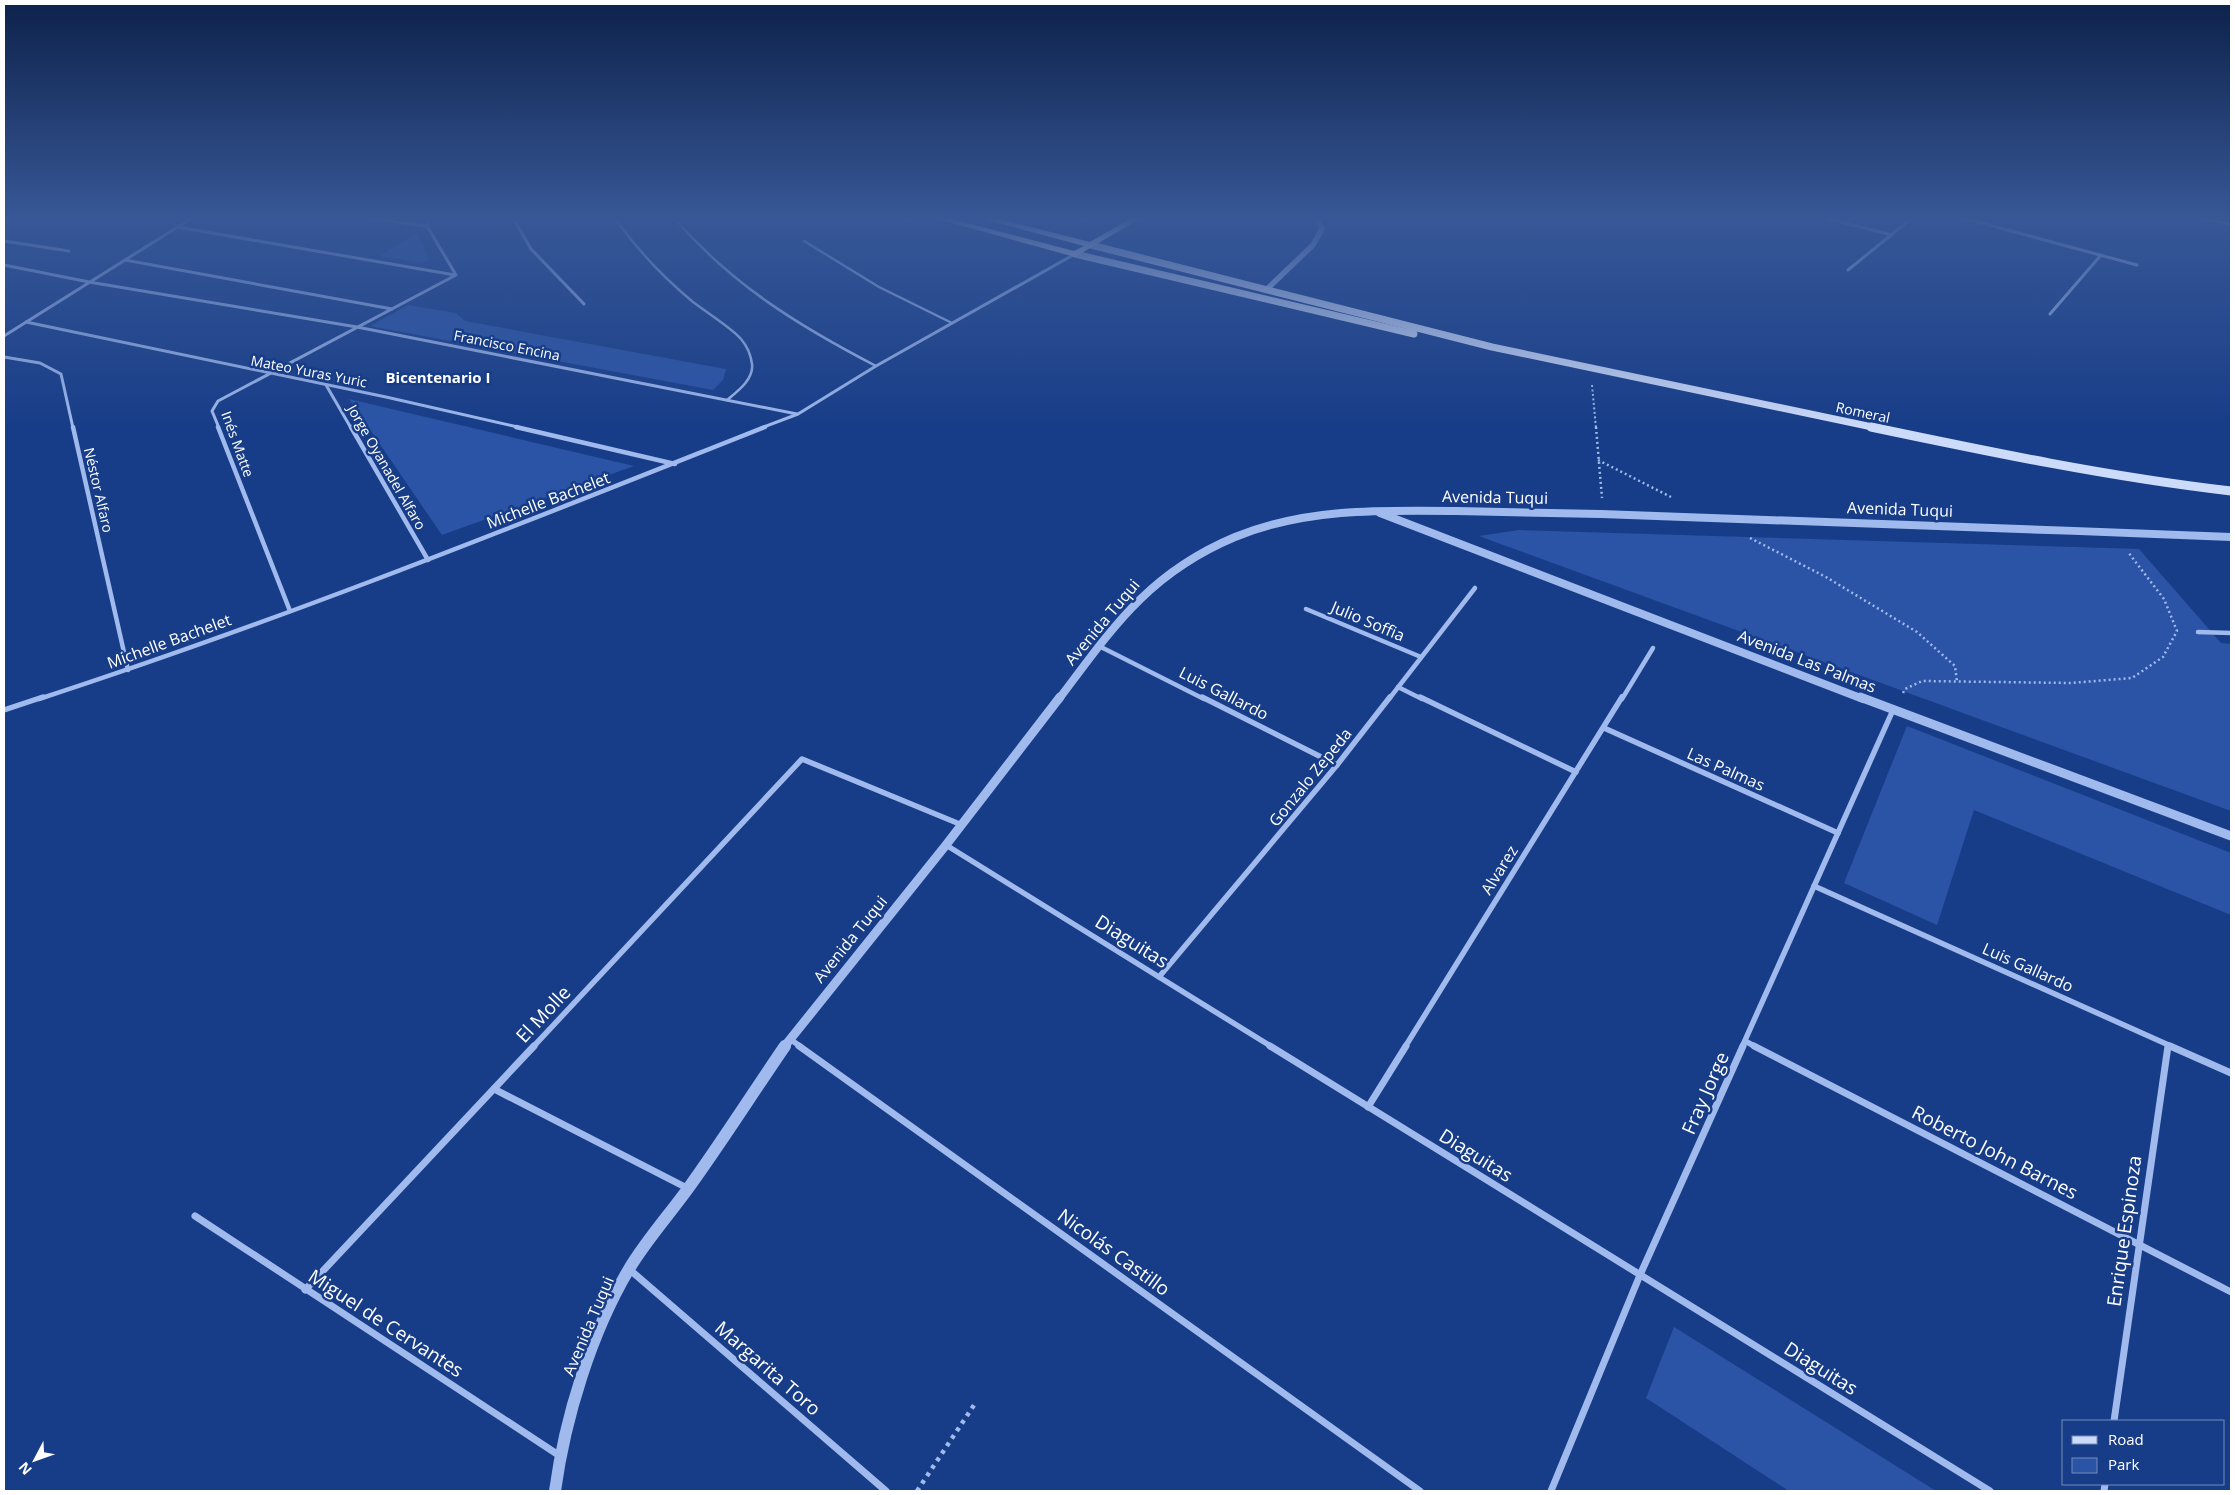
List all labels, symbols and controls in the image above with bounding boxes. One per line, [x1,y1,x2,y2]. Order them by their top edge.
street label: Francisco Encina [452,325,562,365]
street label: Mateo Yuras Yuric [249,350,369,392]
district label: Bicentenario I [386,367,490,387]
street label: Romeral [1834,397,1892,427]
street label: Jorge Oyanadel Alfaro [342,399,431,533]
street label: Inés Matte [217,408,259,480]
street label: Néstor Alfaro [80,446,118,534]
street label: Michelle Bachelet [483,466,613,534]
street label: Avenida Tuqui [1442,485,1548,509]
street label: Avenida Tuqui [1847,496,1953,522]
street label: Avenida Tuqui [1059,574,1145,670]
street label: Julio Soffia [1326,595,1408,646]
street label: Michelle Bachelet [104,608,234,674]
street label: Avenida Las Palmas [1735,624,1879,698]
street label: Luis Gallardo [1176,661,1272,725]
street label: Gonzalo Zepeda [1263,723,1357,831]
street label: Las Palmas [1684,742,1768,796]
street label: Alvarez [1475,841,1523,899]
street label: Avenida Tuqui [808,891,892,987]
street label: Diaguitas [1090,908,1174,974]
street label: Luis Gallardo [1979,937,2077,997]
street label: El Molle [510,980,576,1048]
street label: Fray Jorge [1675,1048,1735,1138]
street label: Roberto John Barnes [1908,1099,2082,1205]
street label: Diaguitas [1434,1122,1518,1188]
street label: Enrique Espinoza [2101,1154,2147,1308]
street label: Nicolás Castillo [1052,1202,1176,1302]
street label: Miguel de Cervantes [303,1263,469,1383]
street label: Avenida Tuqui [557,1273,619,1379]
street label: Margarita Toro [710,1315,826,1421]
street label: Diaguitas [1779,1335,1863,1401]
legend [2062,1420,2225,1485]
text: Road [2108,1429,2144,1449]
north arrow [10,1435,60,1485]
text: Park [2108,1454,2139,1474]
text: N [14,1458,36,1479]

